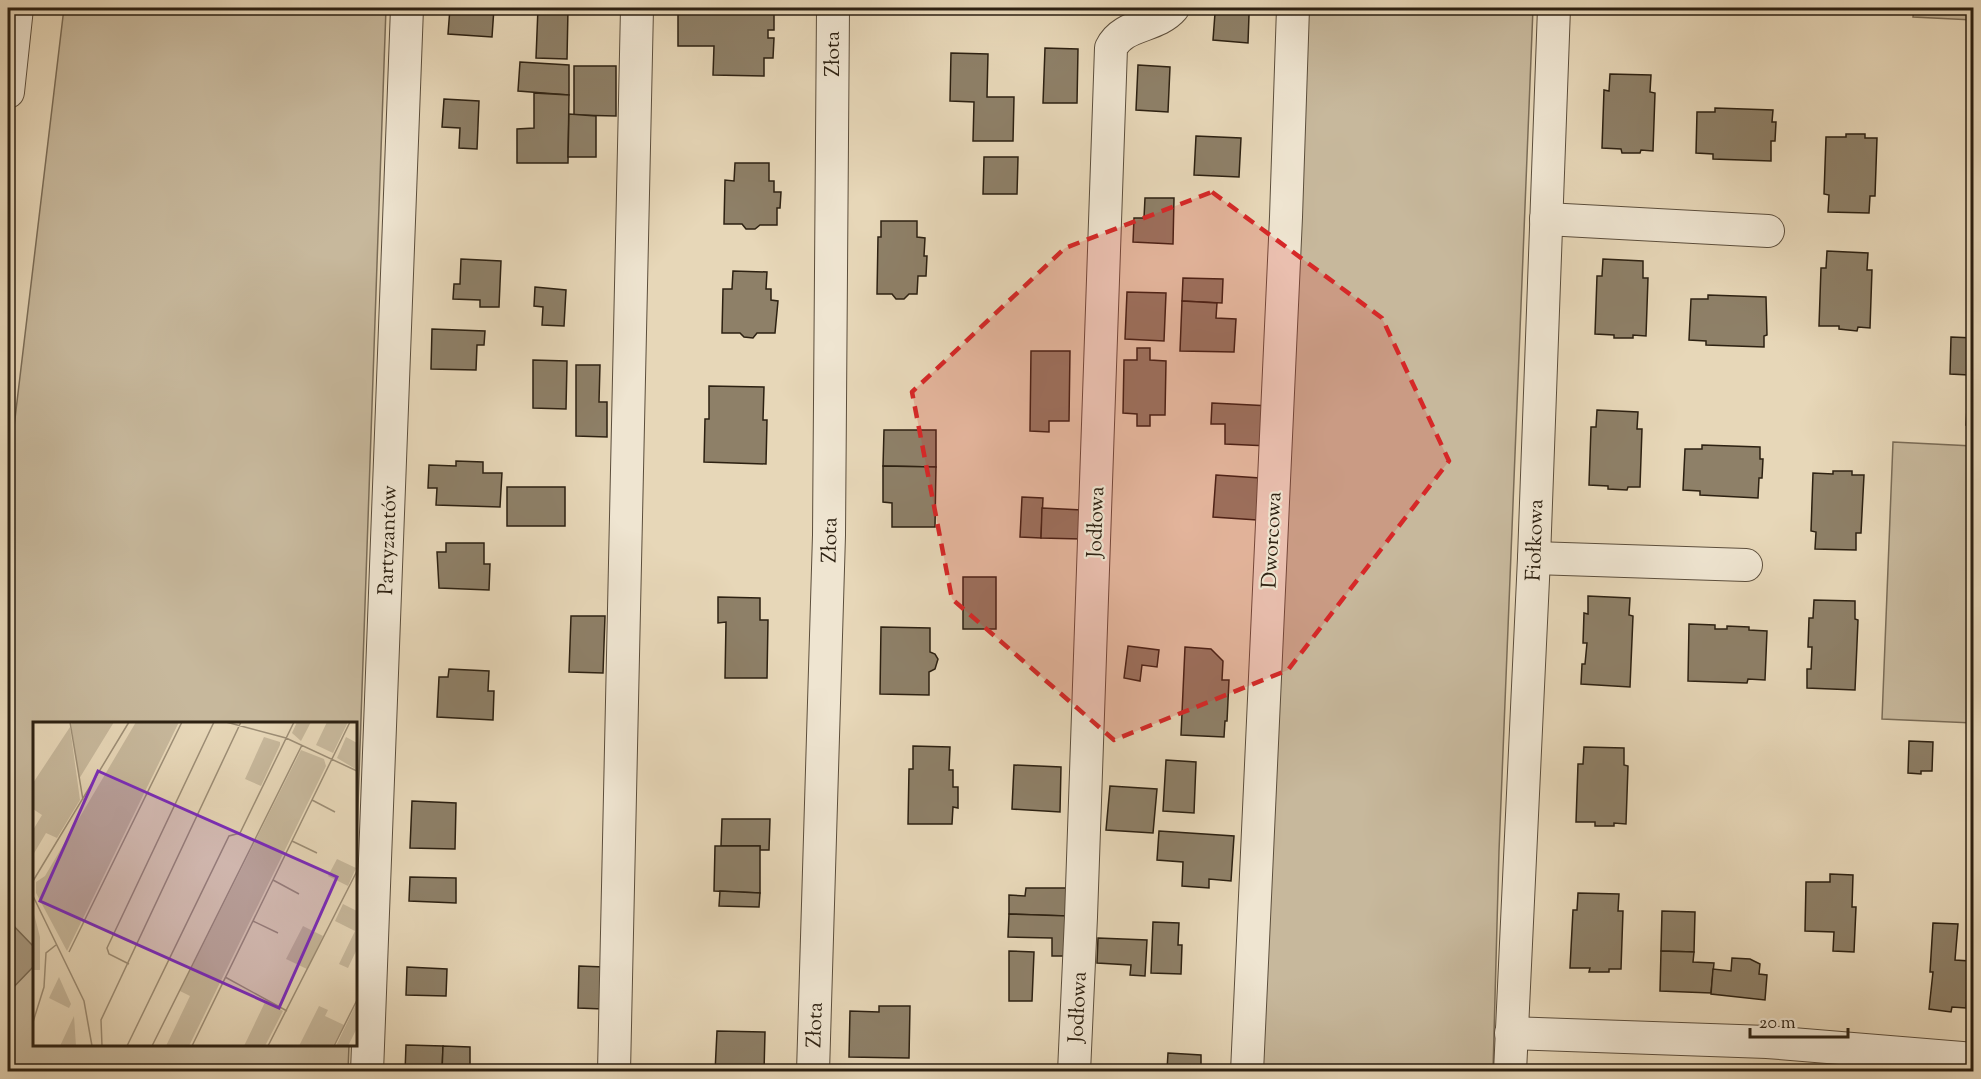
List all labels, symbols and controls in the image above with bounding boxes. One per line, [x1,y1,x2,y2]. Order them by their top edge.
street label: Złota [819,31,849,77]
street label: Partyzantów [372,484,406,596]
street label: Jodłowa [1081,486,1113,559]
street label: Dworcowa [1255,491,1291,589]
street label: Fiołkowa [1520,498,1552,582]
street label: Złota [816,517,846,563]
inset map [33,722,357,1046]
street label: Jodłowa [1062,970,1096,1045]
street label: Złota [800,1001,832,1048]
scale bar [1750,1001,1848,1039]
text: 20 m [1759,1011,1796,1037]

